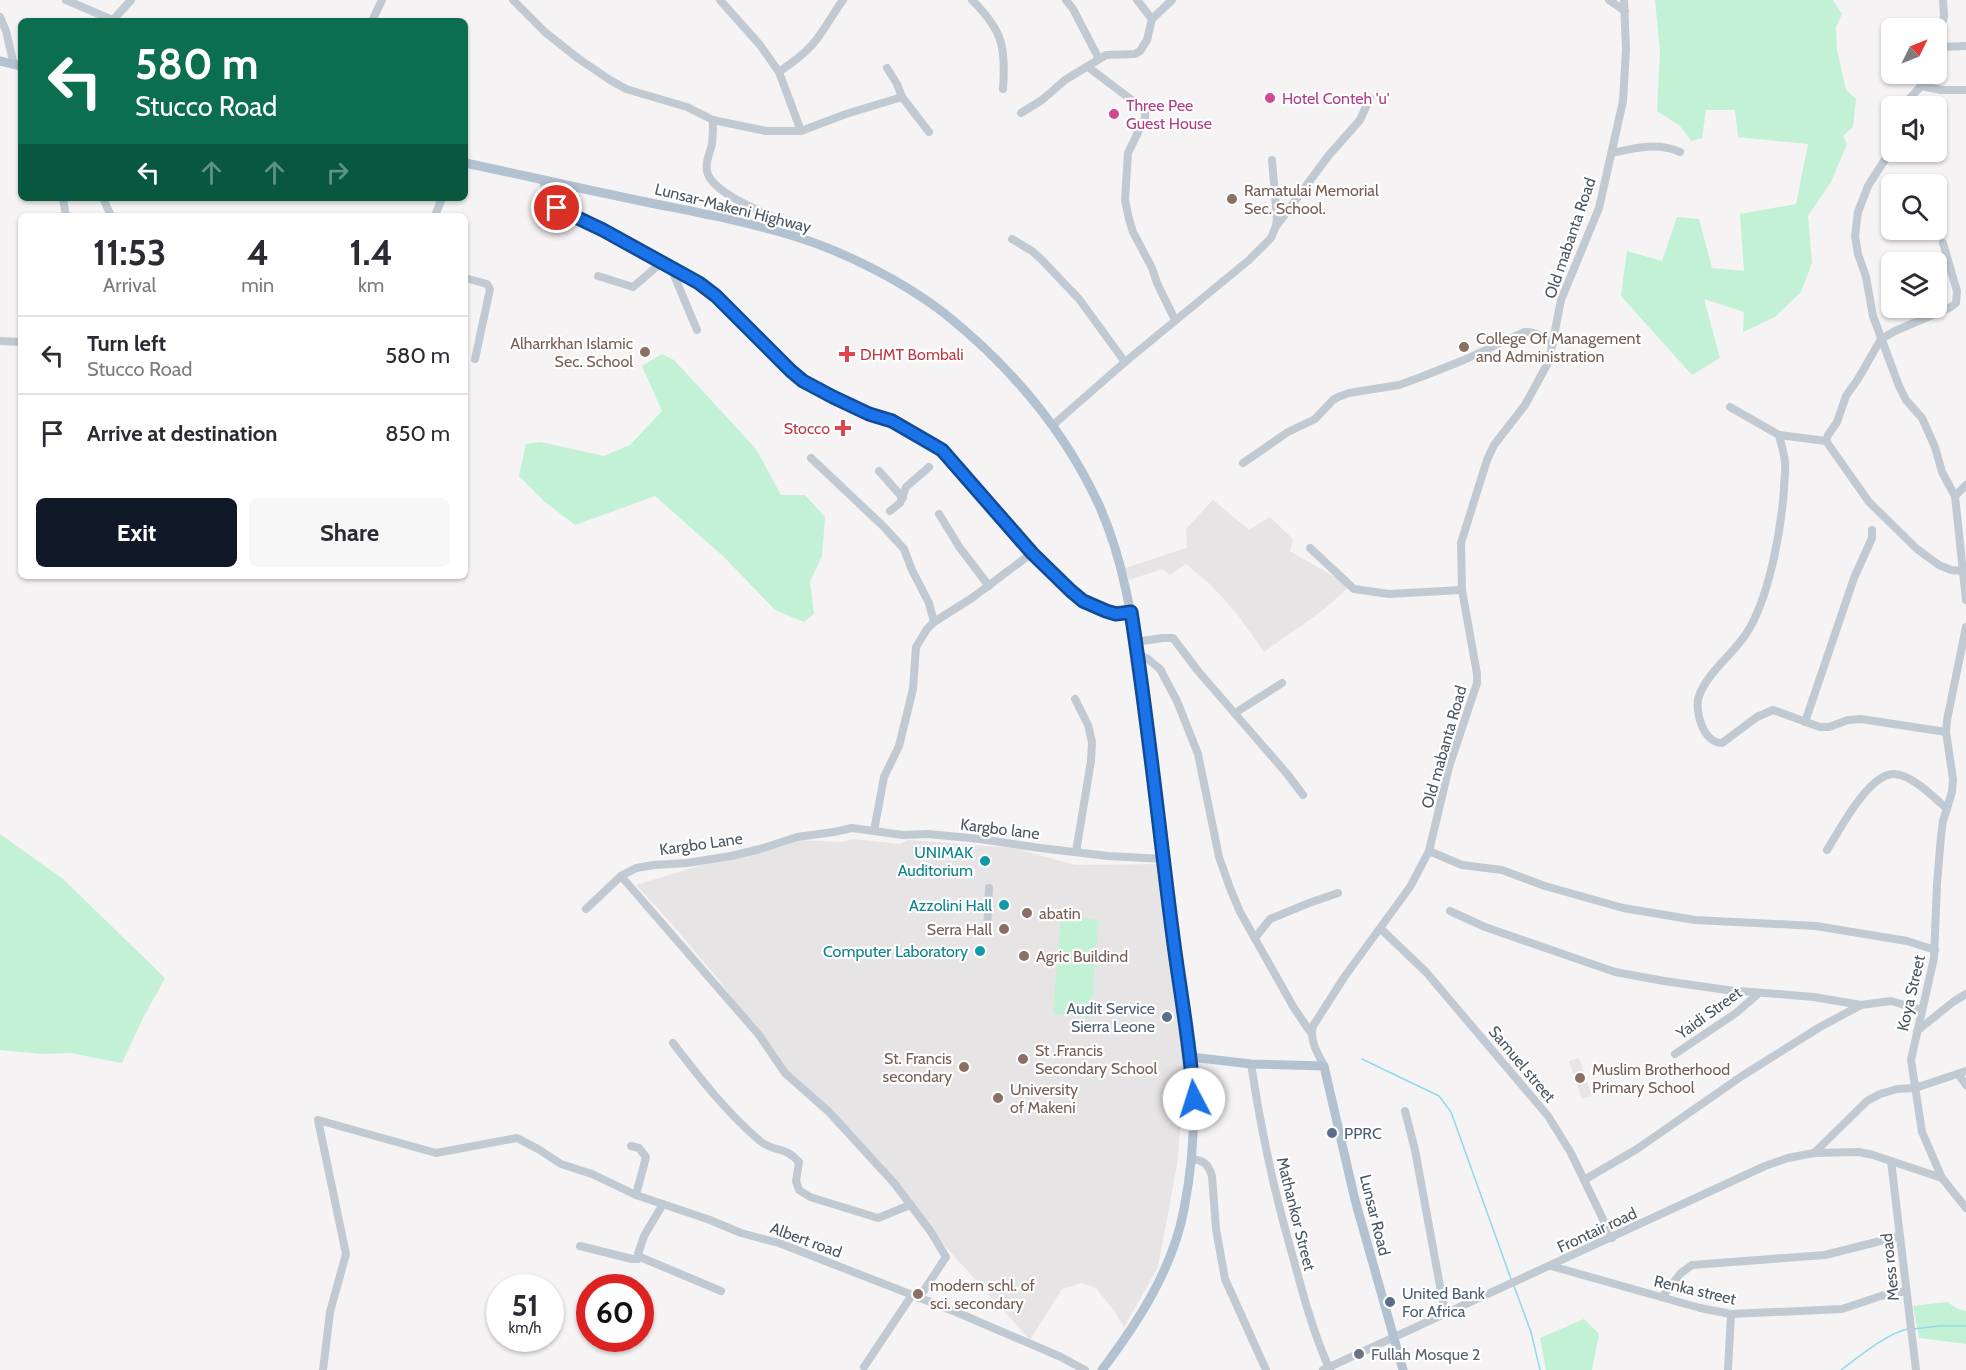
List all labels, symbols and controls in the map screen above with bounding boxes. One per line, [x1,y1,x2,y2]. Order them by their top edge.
north arrow [1881,18,1947,84]
map controls [1881,18,1947,318]
text: 580 m [135,38,259,90]
icon: left [36,42,114,120]
place label: Hotel Conteh 'u' [1282,89,1390,108]
text: Stucco Road [135,90,277,123]
marker: Hotel Conteh 'u' [1263,91,1277,105]
place label: Three Pee Guest House [1126,96,1212,133]
button: sound [1881,96,1947,162]
marker: Three Pee Guest House [1107,107,1121,121]
icon: left [132,156,165,189]
icon: ahead [195,156,228,189]
icon: ahead [258,156,291,189]
icon: right [321,156,354,189]
button: search [1881,174,1947,240]
street label: Old mabanta Road [1540,175,1600,301]
street label: Lunsar-Makeni Highway [653,179,813,237]
place label: Ramatulai Memorial Sec. School. [1244,181,1379,218]
pin [531,182,582,233]
icon: arrive [540,191,573,224]
marker: Ramatulai Memorial Sec. School. [1225,192,1239,206]
text: 11:53 [93,230,166,274]
text: 4 [247,230,269,274]
text: 1.4 [349,230,393,274]
button: layers [1881,252,1947,318]
text: Arrival [103,273,156,297]
text: min [241,273,274,297]
text: km [358,273,384,297]
place label: College Of Management and Administration [1476,329,1641,366]
text: Turn left [87,330,166,357]
place label: Alharrkhan Islamic Sec. School [510,334,633,371]
icon: left [36,339,69,372]
marker: College Of Management and Administration [1457,340,1471,354]
text: 580 m [385,342,450,369]
marker: Alharrkhan Islamic Sec. School [638,345,652,359]
marker: DHMT Bombali [838,345,856,363]
place label: DHMT Bombali [860,345,964,364]
text: Stucco Road [87,357,192,381]
icon: arrive [36,417,69,450]
place label: Stocco [784,419,830,438]
marker: Stocco [834,419,852,437]
text: Arrive at destination [87,420,277,447]
text: 850 m [385,420,450,447]
button: Exit [36,498,237,567]
button: Share [249,498,450,567]
street label: Old mabanta Road [1417,683,1471,811]
street label: Kargbo lane [959,815,1041,843]
street label: Kargbo Lane [658,829,744,859]
place label: UNIMAK Auditorium [898,843,973,880]
marker: UNIMAK Auditorium [978,854,992,868]
place label: Azzolini Hall [909,896,992,915]
marker: Azzolini Hall [997,898,1011,912]
place label: abatin [1039,904,1081,923]
marker: abatin [1020,906,1034,920]
place label: Serra Hall [927,920,992,939]
marker: Serra Hall [997,922,1011,936]
place label: Computer Laboratory [823,942,968,961]
marker: Computer Laboratory [973,944,987,958]
place label: Agric Buildind [1036,947,1128,966]
marker: Agric Buildind [1017,949,1031,963]
street label: Koya Street [1893,953,1929,1033]
street label: Yaidi Street [1672,983,1746,1044]
place label: Audit Service Sierra Leone [1066,999,1155,1036]
marker: Audit Service Sierra Leone [1160,1010,1174,1024]
street label: Samuel street [1485,1022,1560,1106]
place label: St .Francis Secondary School [1035,1041,1158,1078]
place label: St. Francis secondary [883,1049,952,1086]
marker: St .Francis Secondary School [1016,1052,1030,1066]
marker: St. Francis secondary [957,1060,971,1074]
place label: Muslim Brotherhood Primary School [1592,1060,1730,1097]
position arrow [1162,1067,1226,1131]
marker: Muslim Brotherhood Primary School [1573,1071,1587,1085]
place label: University of Makeni [1010,1080,1078,1117]
marker: University of Makeni [991,1091,1005,1105]
place label: PPRC [1344,1124,1382,1143]
marker: PPRC [1325,1126,1339,1140]
street label: Mathankor Street [1273,1155,1319,1273]
street label: Lunsar Road [1356,1172,1394,1258]
street label: Frontair road [1554,1203,1640,1257]
street label: Albert road [768,1218,844,1262]
street label: Mess road [1877,1232,1903,1302]
street label: Renka street [1652,1271,1738,1309]
speed limit sign: 60 [576,1274,654,1352]
place label: modern schl. of sci. secondary [930,1276,1035,1313]
place label: United Bank For Africa [1402,1284,1486,1321]
text: 51 [511,1287,539,1324]
marker: modern schl. of sci. secondary [911,1287,925,1301]
marker: United Bank For Africa [1383,1295,1397,1309]
text: km/h [509,1319,541,1337]
place label: Fullah Mosque 2 [1371,1345,1480,1364]
marker: Fullah Mosque 2 [1352,1347,1366,1361]

